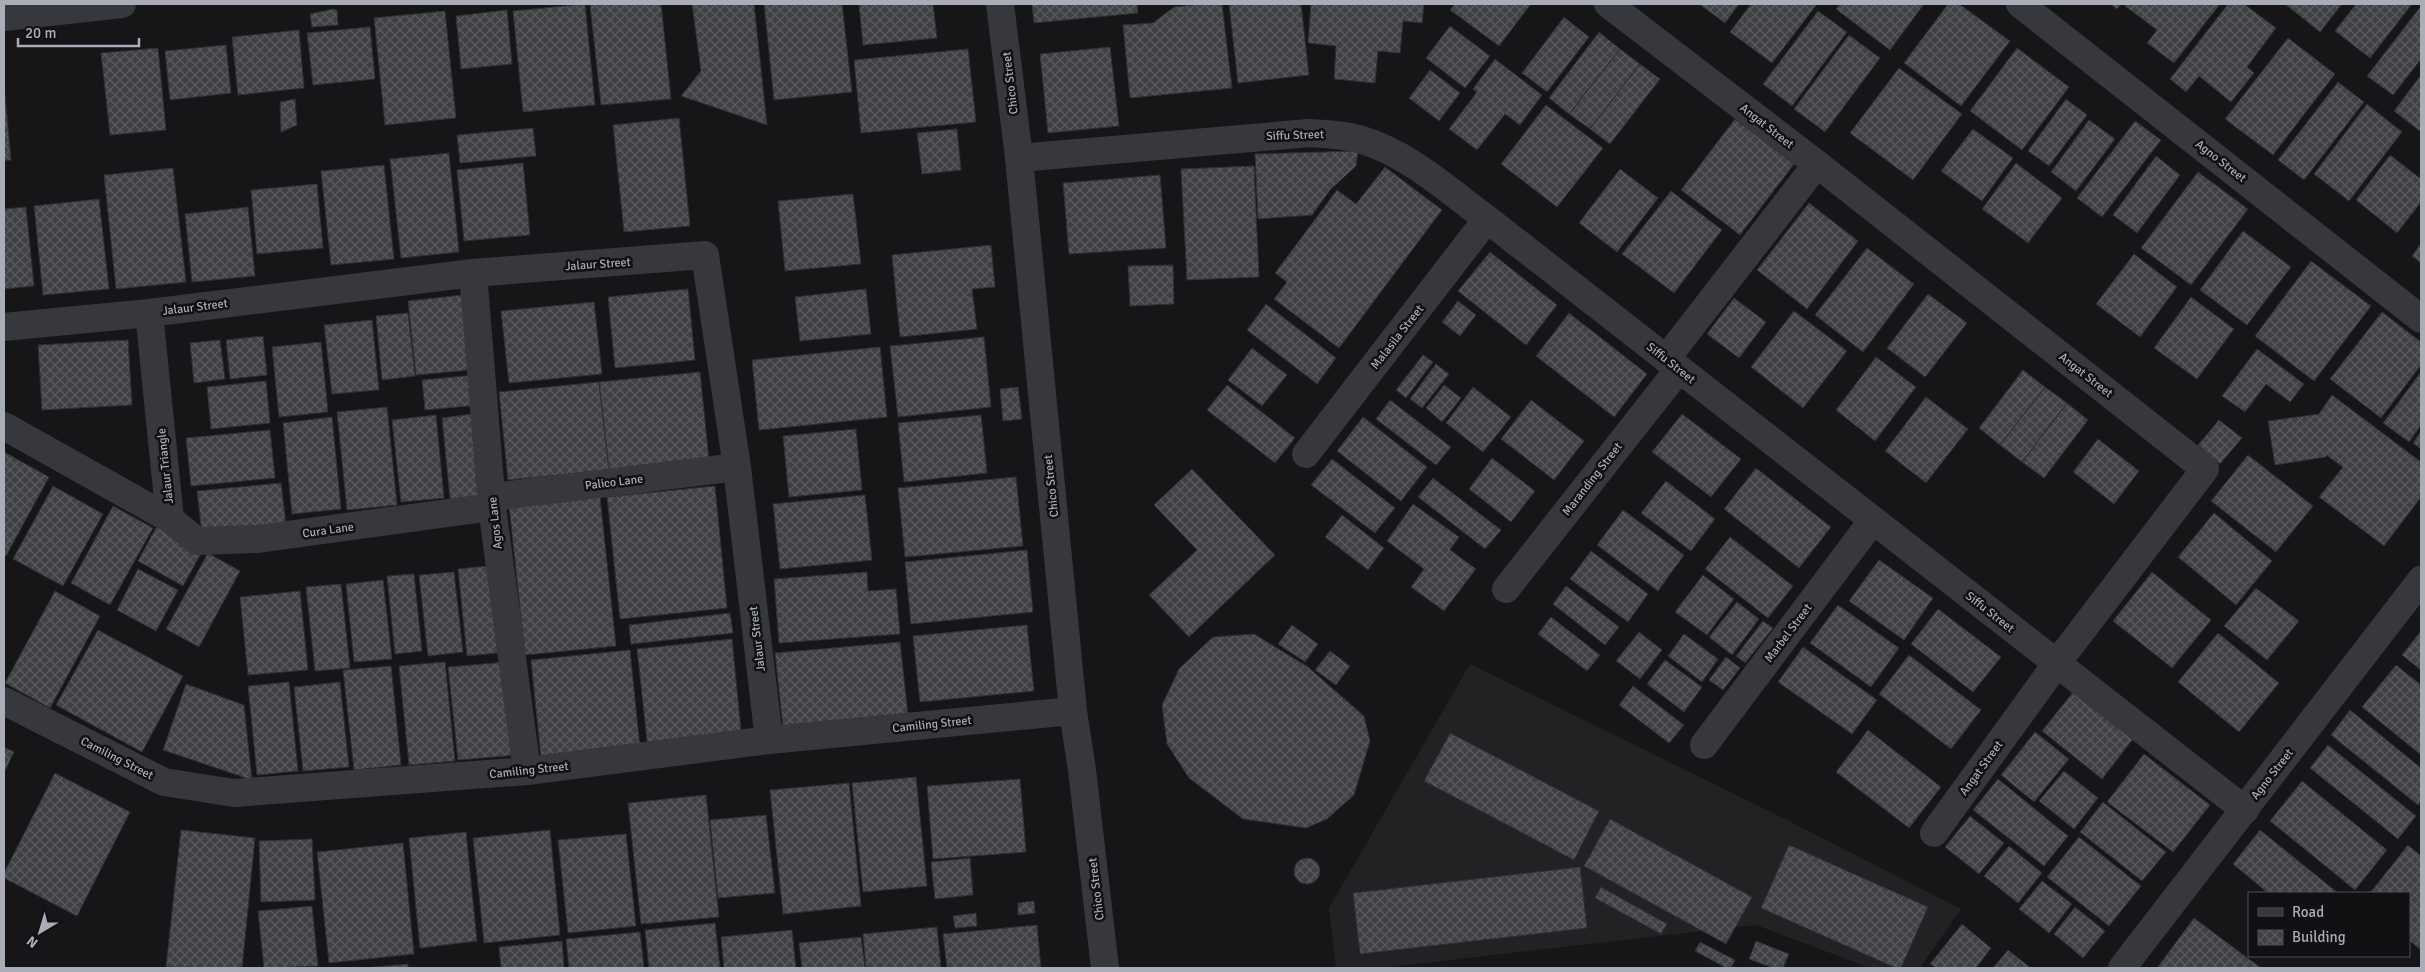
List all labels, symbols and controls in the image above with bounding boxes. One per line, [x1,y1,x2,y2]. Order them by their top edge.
scale bar [18,15,139,47]
text: 20 m [25,24,56,42]
street label: Chico Street [999,51,1022,115]
street label: Angat Street [1737,101,1797,152]
street label: Siffu Street [1266,127,1324,144]
street label: Agno Street [2192,137,2249,186]
street label: Jalaur Street [565,255,631,274]
street label: Jalaur Street [162,296,229,319]
street label: Malasila Street [1368,302,1427,372]
street label: Siffu Street [1643,340,1698,387]
street label: Angat Street [2056,350,2116,401]
street label: Jalaur Triangle [154,427,177,505]
street label: Maranding Street [1559,440,1626,519]
street label: Chico Street [1041,454,1062,518]
street label: Palico Lane [584,471,644,494]
street label: Agos Lane [485,496,506,550]
street label: Cura Lane [301,519,355,542]
street label: Siffu Street [1962,589,2017,636]
street label: Marbel Street [1761,601,1815,666]
street label: Jalaur Street [746,605,769,672]
street label: Camiling Street [892,713,972,736]
street label: Camiling Street [78,734,156,783]
street label: Angat Street [1956,738,2006,799]
street label: Agno Street [2248,746,2297,803]
street label: Camiling Street [489,759,569,782]
street label: Chico Street [1085,857,1108,921]
legend [2248,892,2410,957]
text: Road [2292,903,2324,921]
north arrow [15,907,65,957]
text: Building [2292,928,2346,946]
text: N [23,932,41,952]

